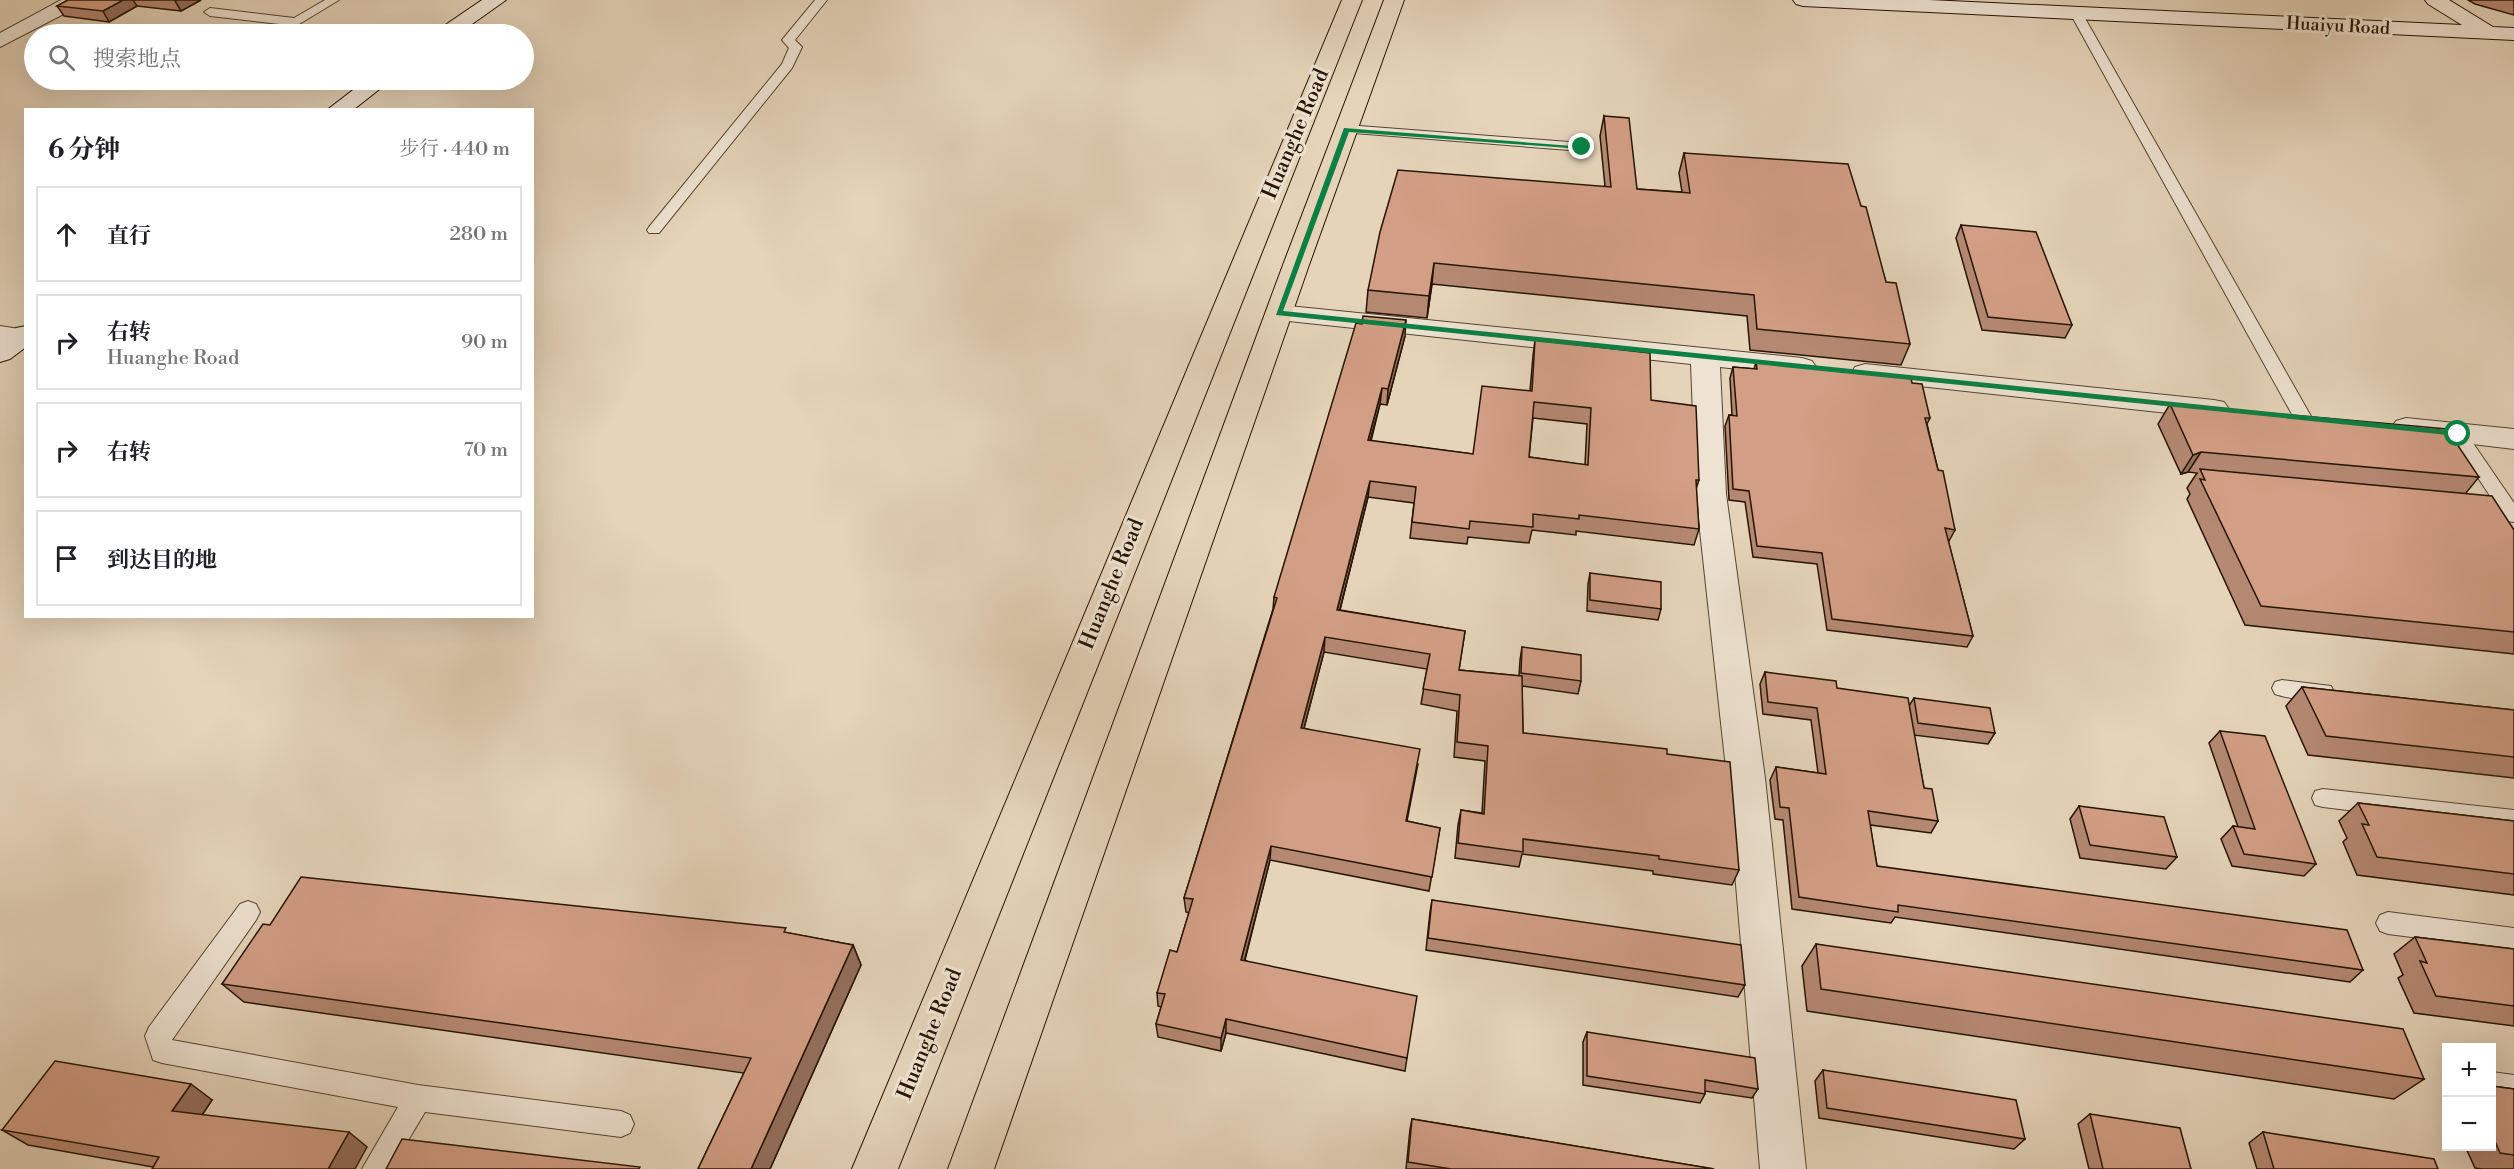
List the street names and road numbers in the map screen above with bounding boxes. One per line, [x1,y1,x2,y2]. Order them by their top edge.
street label: Huaiyu Road [2285,12,2391,40]
street label: Huanghe Road [1257,65,1335,203]
street label: Huanghe Road [1074,515,1150,653]
street label: Huanghe Road [892,965,968,1103]

